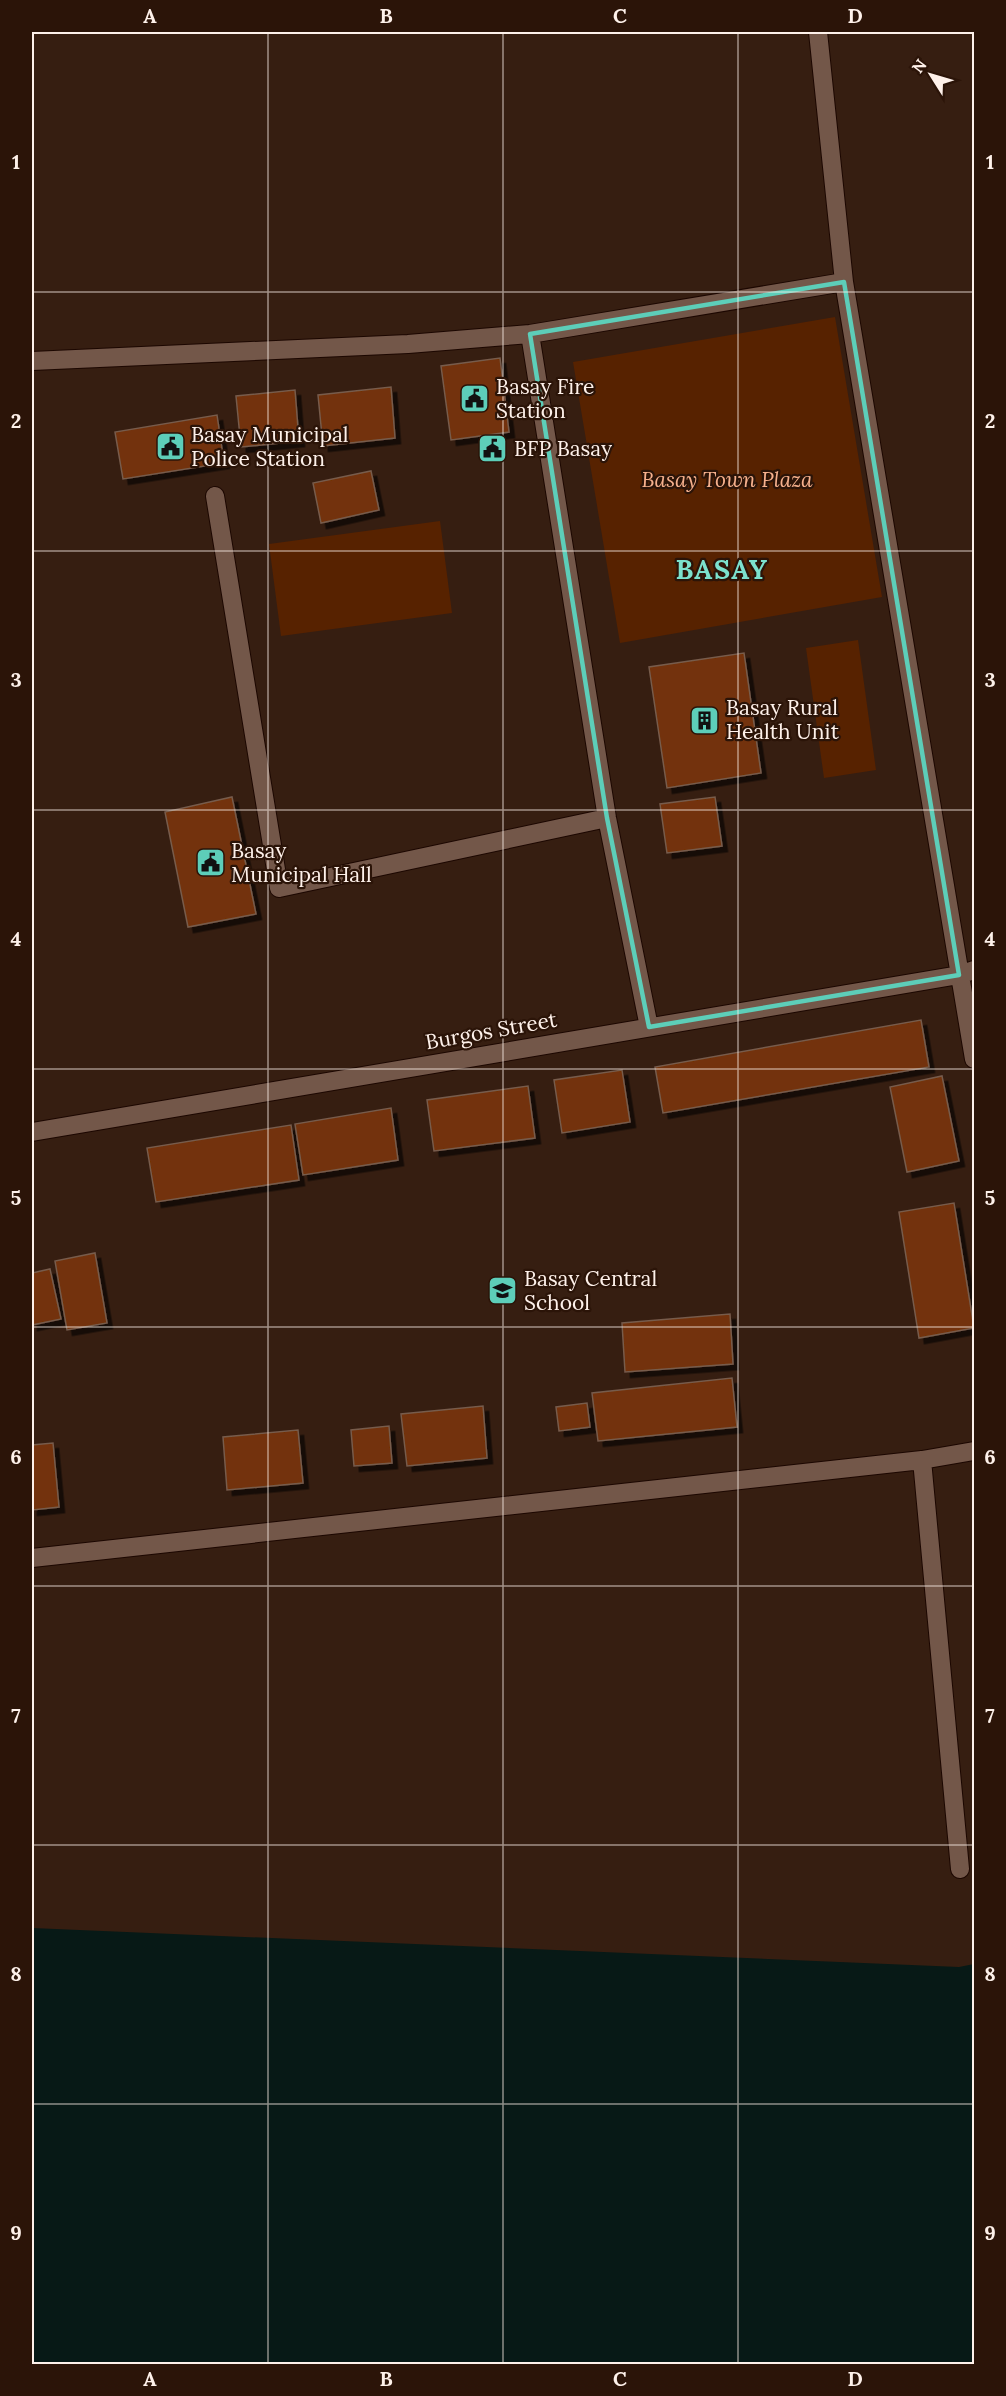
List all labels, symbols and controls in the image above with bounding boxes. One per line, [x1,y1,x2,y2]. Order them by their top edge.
text: A [143,3,157,28]
text: B [379,3,393,28]
text: C [613,3,627,28]
text: D [847,3,863,28]
north arrow [901,45,961,105]
text: N [907,55,931,77]
text: 1 [12,149,20,174]
text: 1 [986,149,994,174]
place label: Basay Fire Station [496,373,595,424]
public building icon: Basay Fire Station [459,383,491,415]
text: 2 [11,408,21,433]
text: 2 [985,408,995,433]
place label: Basay Municipal Police Station [191,421,348,472]
public building icon: Basay Municipal Police Station [154,431,186,463]
public building icon: BFP Basay [477,433,509,465]
place label: BFP Basay [514,435,612,462]
park label: Basay Town Plaza [641,466,813,493]
district label: BASAY [675,552,769,586]
text: 3 [10,667,22,692]
text: 3 [984,667,996,692]
place label: Basay Rural Health Unit [726,694,840,745]
building icon: Basay Rural Health Unit [689,704,721,736]
place label: Basay Municipal Hall [231,837,372,888]
public building icon: Basay Municipal Hall [194,847,226,879]
text: 4 [11,926,22,951]
text: 4 [985,926,996,951]
street label: Burgos Street [423,1006,560,1055]
text: 5 [11,1185,22,1210]
text: 5 [985,1185,996,1210]
place label: Basay Central School [524,1265,657,1316]
school or university icon: Basay Central School [487,1275,519,1307]
text: 6 [10,1444,22,1469]
text: 6 [984,1444,996,1469]
text: 7 [11,1703,21,1728]
text: 7 [985,1703,995,1728]
text: 8 [10,1961,22,1986]
text: 8 [984,1961,996,1986]
text: 9 [10,2220,22,2245]
text: 9 [984,2220,996,2245]
text: A [143,2366,157,2391]
text: B [379,2366,393,2391]
text: C [613,2366,627,2391]
text: D [847,2366,863,2391]

